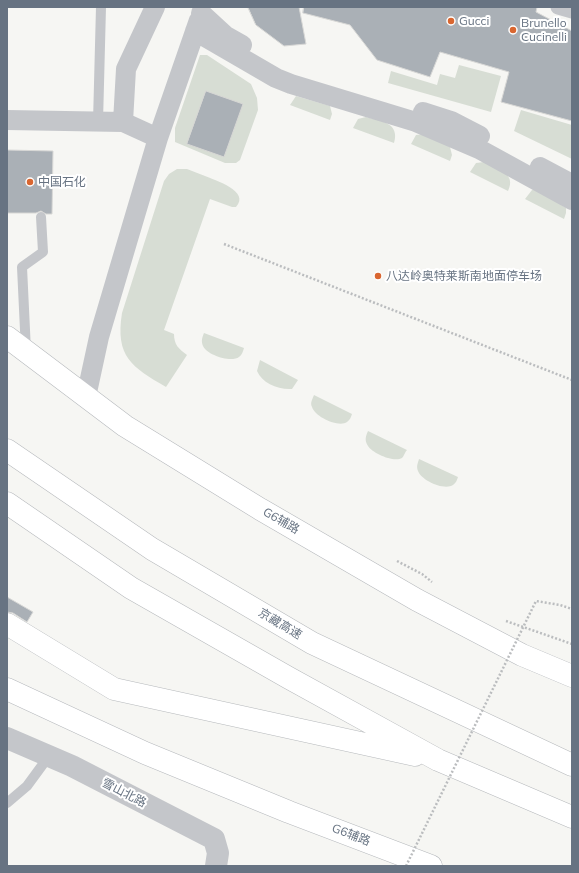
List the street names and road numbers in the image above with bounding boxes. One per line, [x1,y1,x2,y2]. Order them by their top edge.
street label: G6辅路 [260,505,302,537]
street label: 京藏高速 [256,605,304,643]
street label: 雪山北路 [99,776,149,810]
street label: G6辅路 [330,821,372,849]

